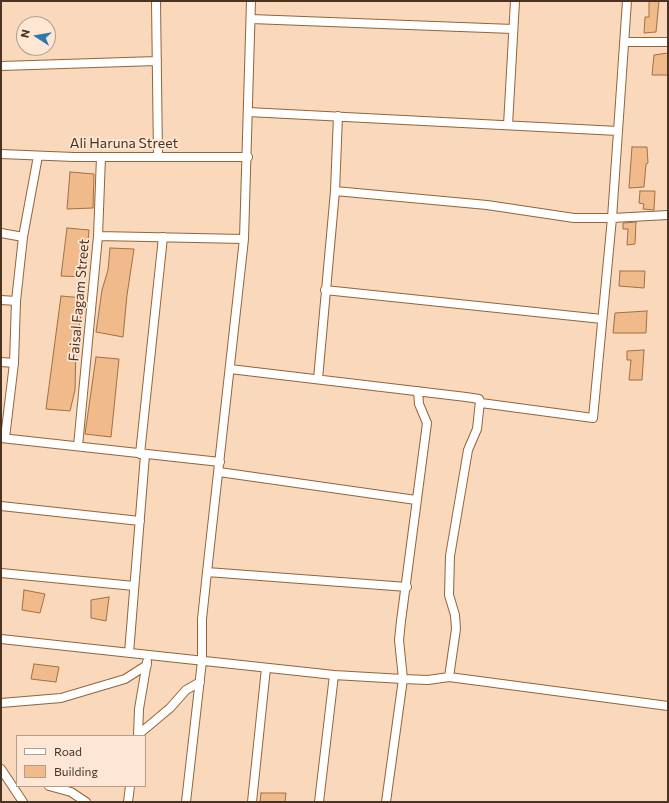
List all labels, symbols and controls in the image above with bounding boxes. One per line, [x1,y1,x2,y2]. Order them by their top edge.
north arrow [16,16,56,56]
text: N [18,28,32,39]
street label: Ali Haruna Street [70,135,178,151]
street label: Faisal Fagam Street [65,238,93,362]
legend [16,735,146,787]
text: Road [54,744,82,758]
text: Building [54,764,98,778]

